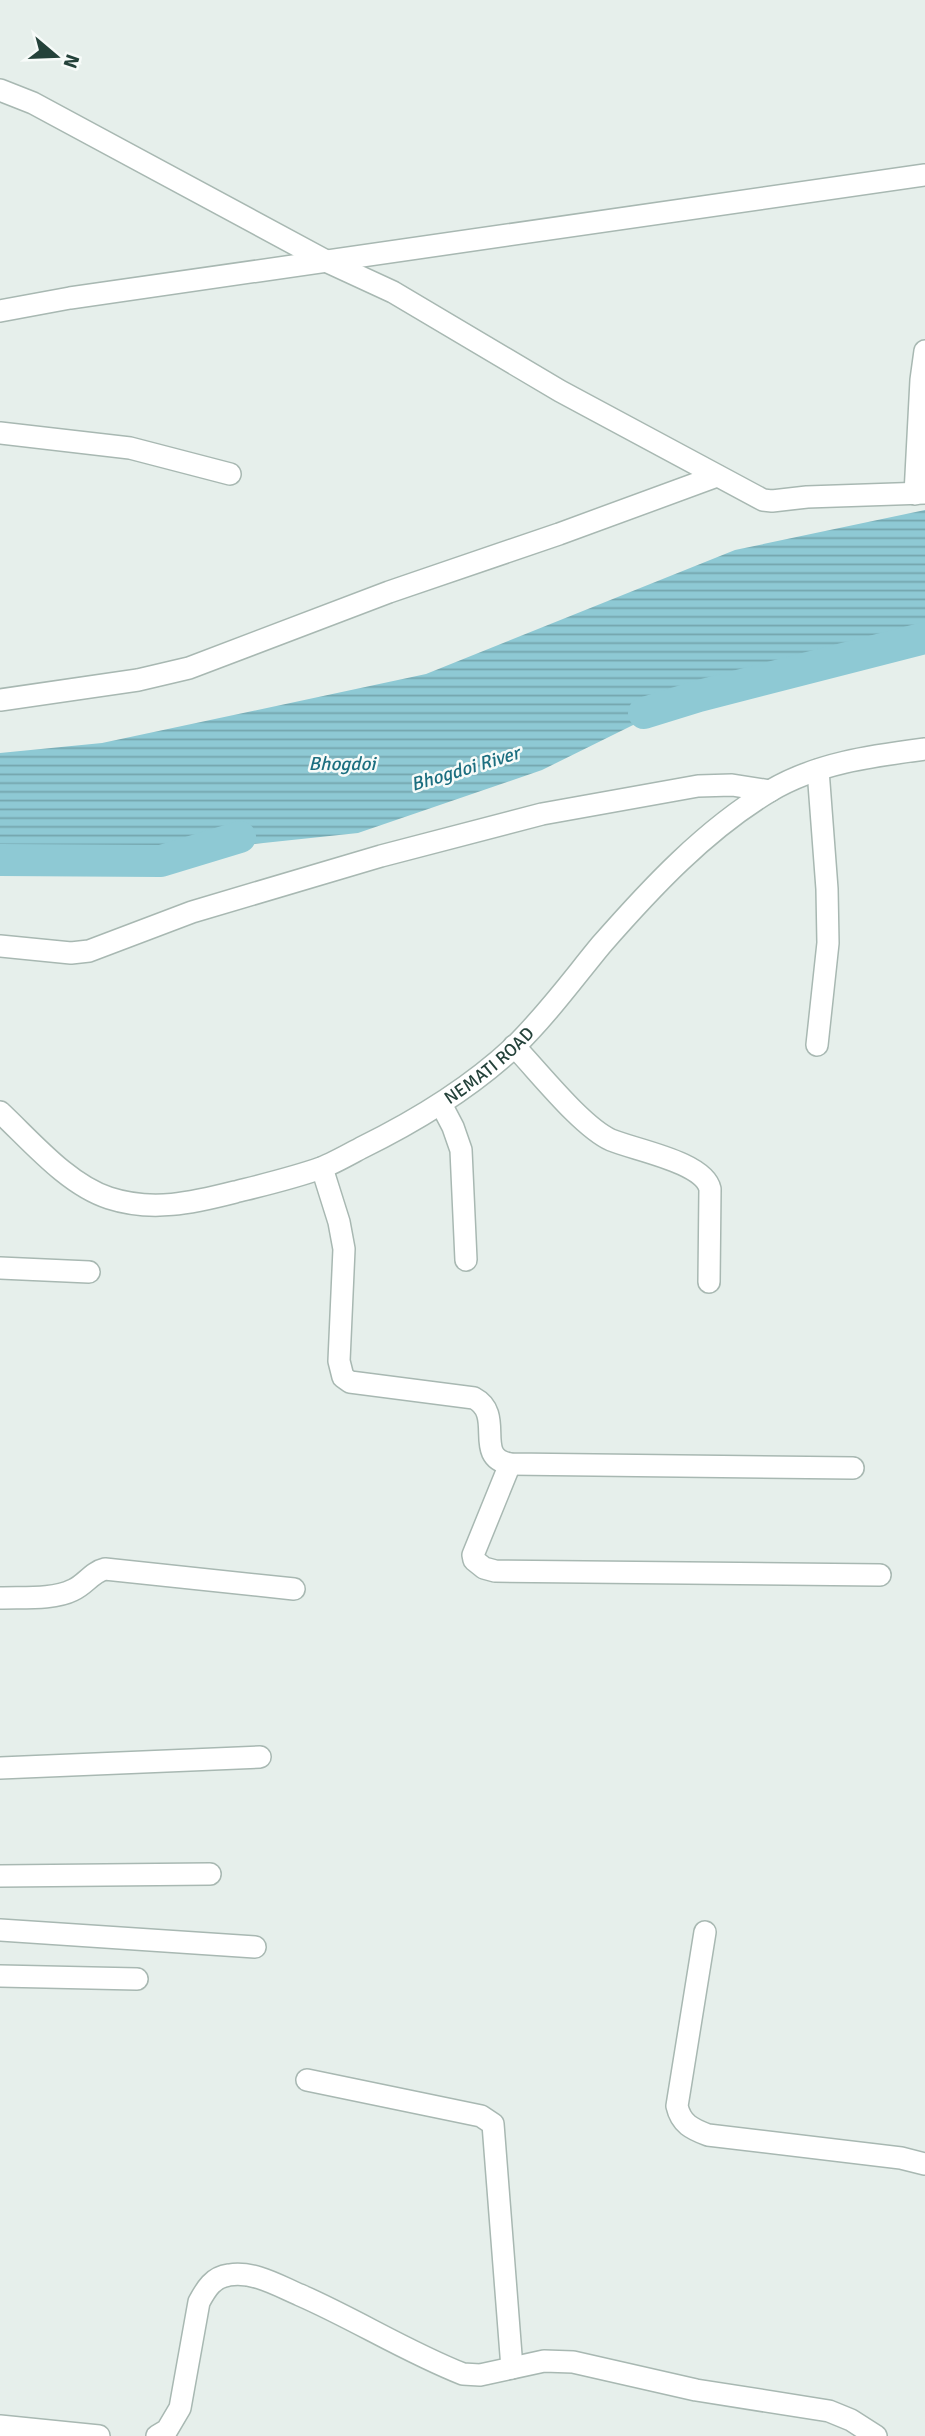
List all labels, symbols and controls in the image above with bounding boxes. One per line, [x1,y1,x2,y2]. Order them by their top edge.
north arrow [21,21,91,91]
text: N [58,51,85,71]
water label: Bhogdoi River [408,740,525,797]
water label: Bhogdoi [309,752,377,776]
street label: NEMATI ROAD [440,1022,539,1109]

